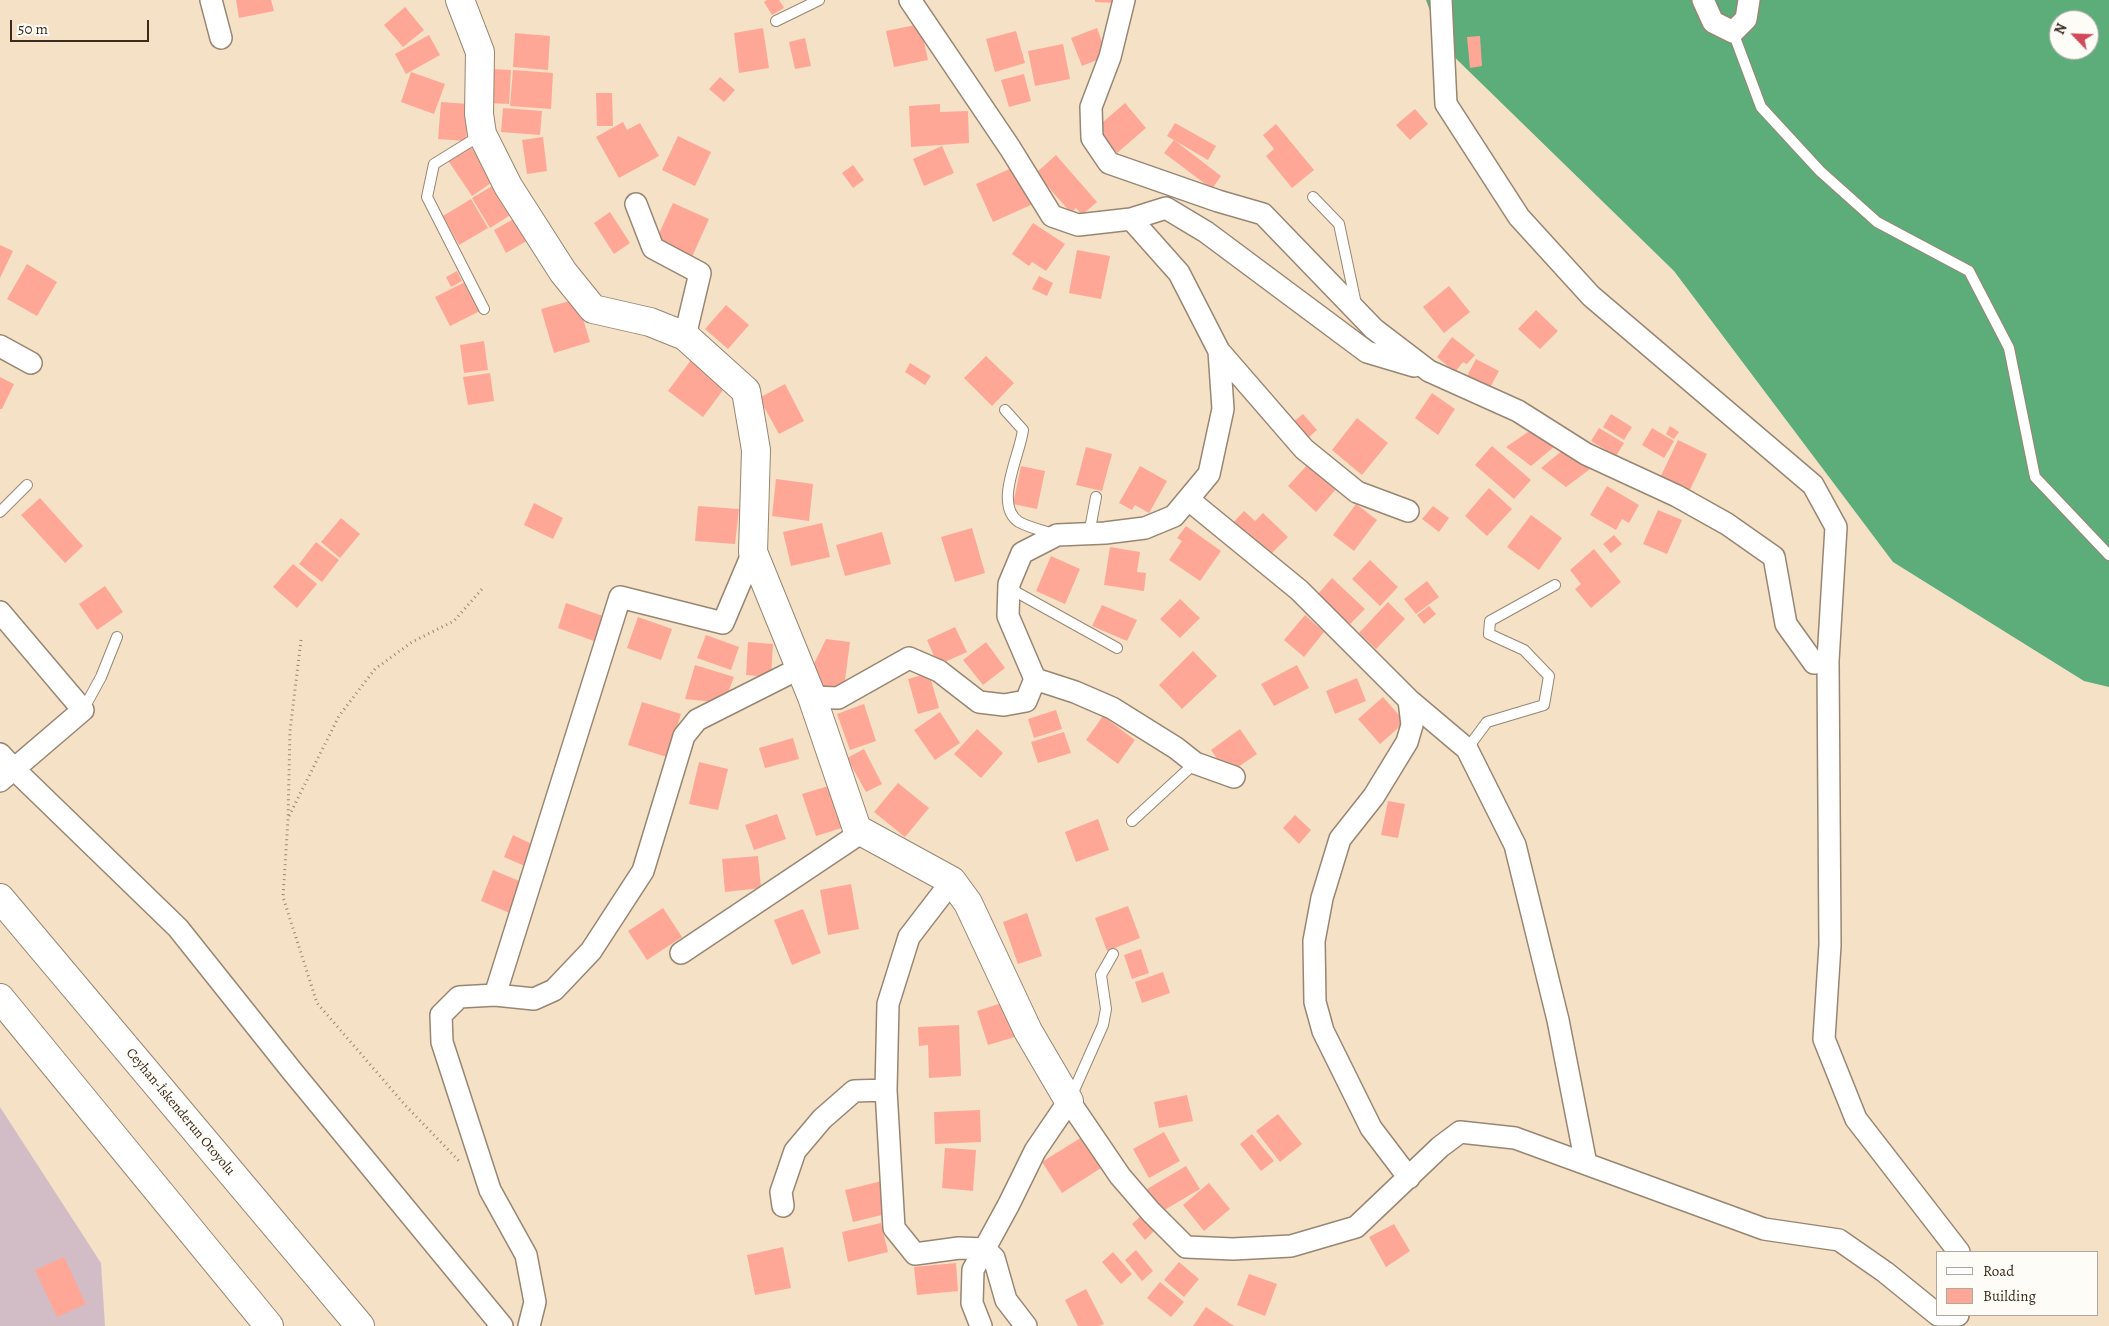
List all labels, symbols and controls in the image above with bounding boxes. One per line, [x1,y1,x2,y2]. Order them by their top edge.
scale bar [12,10,151,42]
north arrow [2049,10,2099,60]
text: 50 m [18,19,48,39]
text: N [2050,21,2072,38]
street label: Ceyhan-İskenderun Otoyolu [122,1045,238,1179]
legend [1936,1251,2099,1316]
text: Road [1983,1261,2014,1281]
text: Building [1983,1286,2036,1306]

